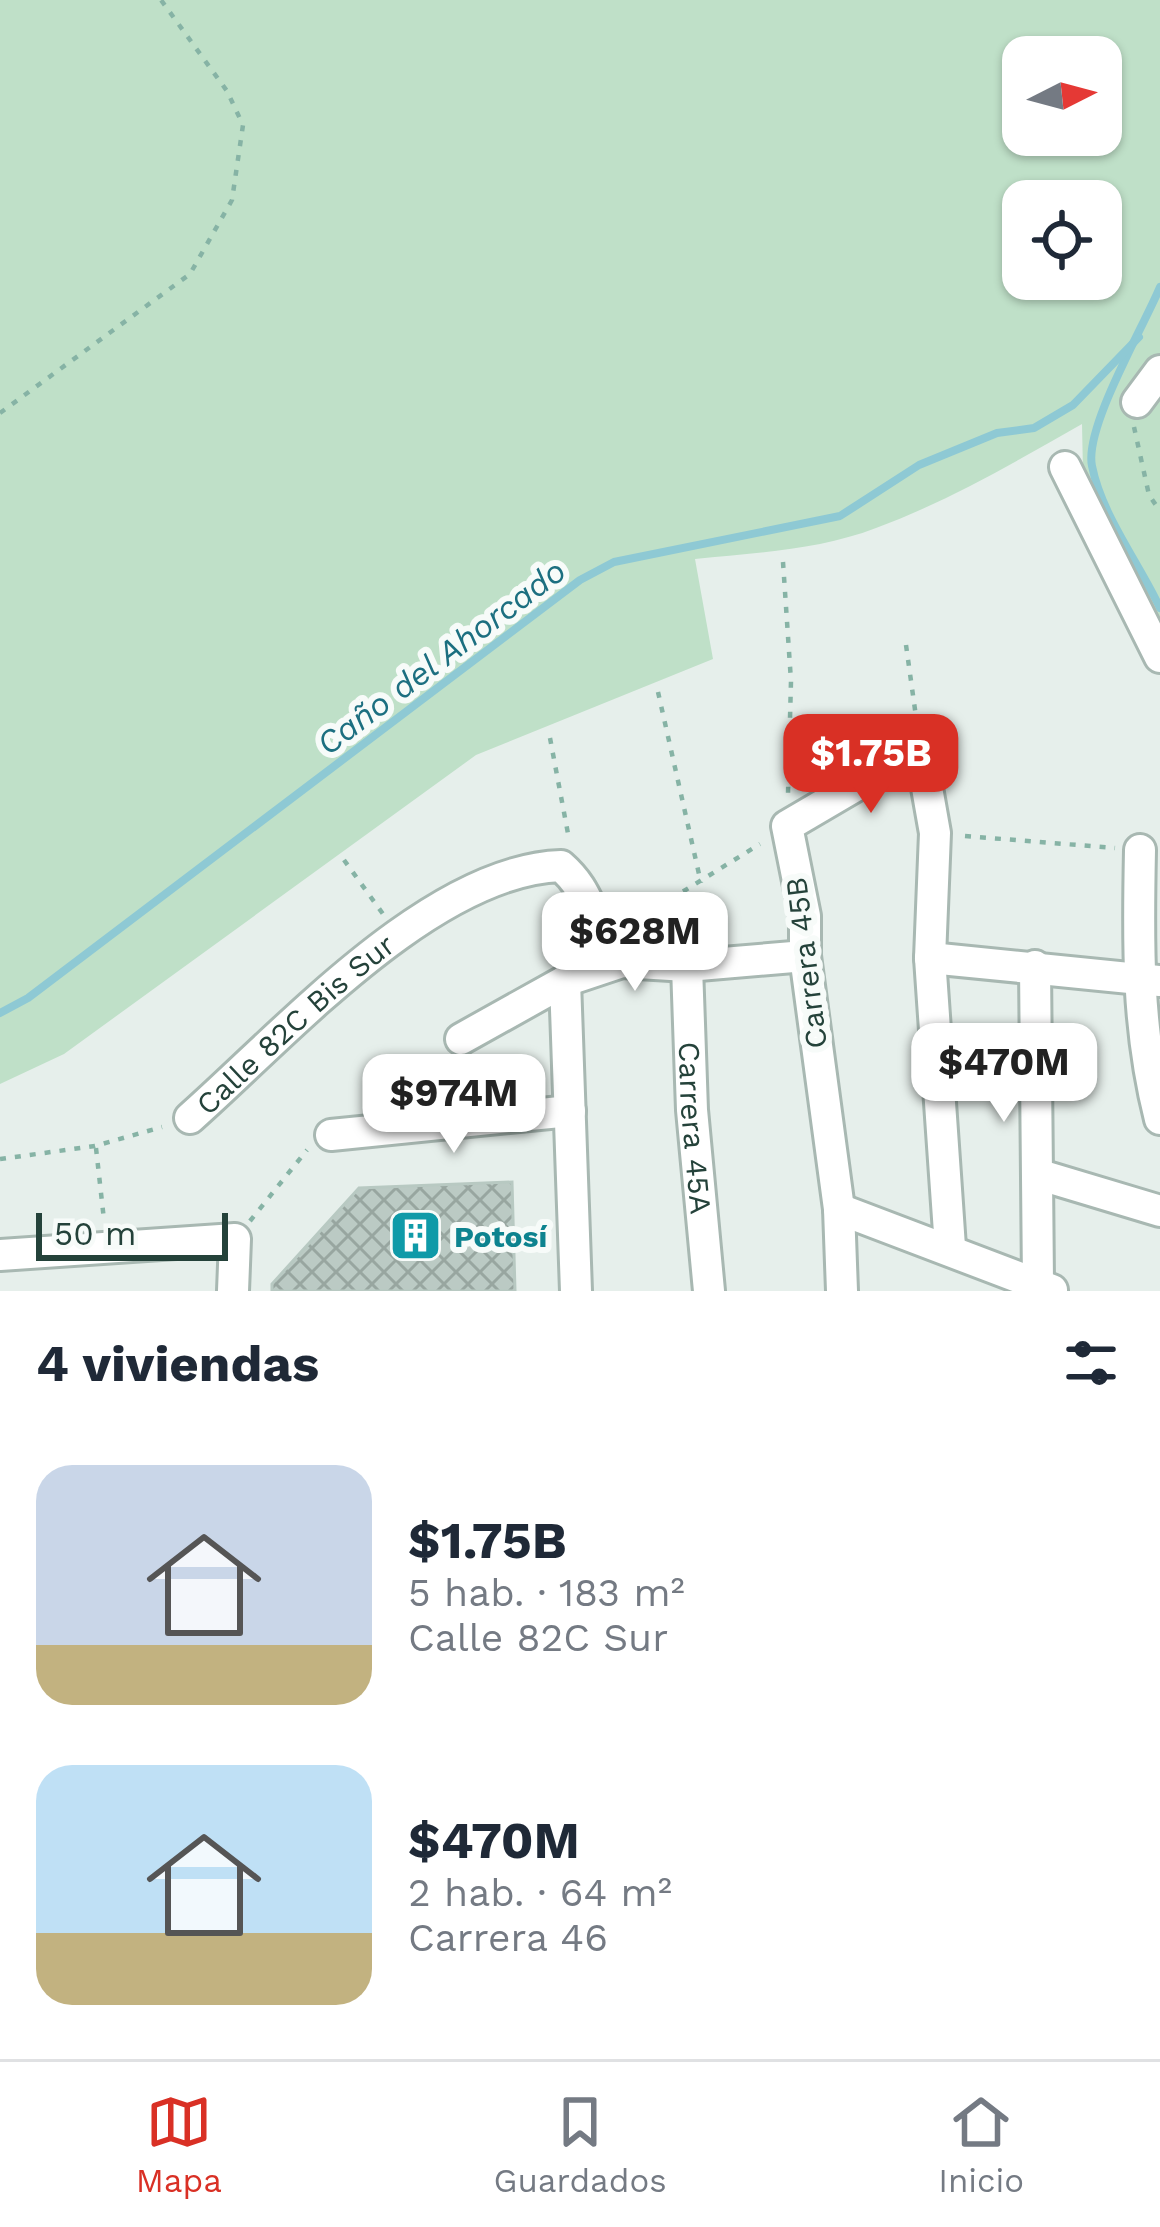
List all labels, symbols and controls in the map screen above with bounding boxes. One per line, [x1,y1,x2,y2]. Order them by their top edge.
north arrow [1002,36,1122,156]
map controls [1002,36,1122,300]
button: locate [1002,180,1122,300]
water label: Caño del Ahorcado [309,551,573,763]
pin: $1.75B [773,714,969,816]
text: $1.75B [810,730,932,775]
street label: Carrera 45B [778,875,834,1051]
pin: $628M [551,892,719,994]
text: $628M [569,908,701,953]
street label: Calle 82C Bis Sur [189,926,401,1122]
pin: $470M [920,1023,1088,1125]
text: $470M [938,1039,1070,1084]
street label: Carrera 45A [672,1041,719,1216]
pin: $974M [370,1054,538,1156]
text: $974M [389,1070,519,1115]
scale bar [36,1207,228,1260]
building icon: Potosí [387,1208,443,1264]
text: 50 m [54,1214,136,1253]
place label: Potosí [454,1219,548,1254]
icon: filters [1058,1330,1124,1396]
text: 4 viviendas [36,1334,319,1393]
text: $1.75B [408,1511,567,1570]
icon: home [132,1513,276,1657]
text: 5 hab. · 183 m² [408,1570,685,1615]
text: Calle 82C Sur [408,1615,668,1660]
text: $470M [408,1811,580,1870]
icon: home [132,1813,276,1957]
text: 2 hab. · 64 m² [408,1870,672,1915]
text: Carrera 46 [408,1915,608,1960]
tab: Mapa [136,2089,222,2200]
tab: Guardados [494,2089,667,2200]
tab: Inicio [938,2089,1024,2200]

